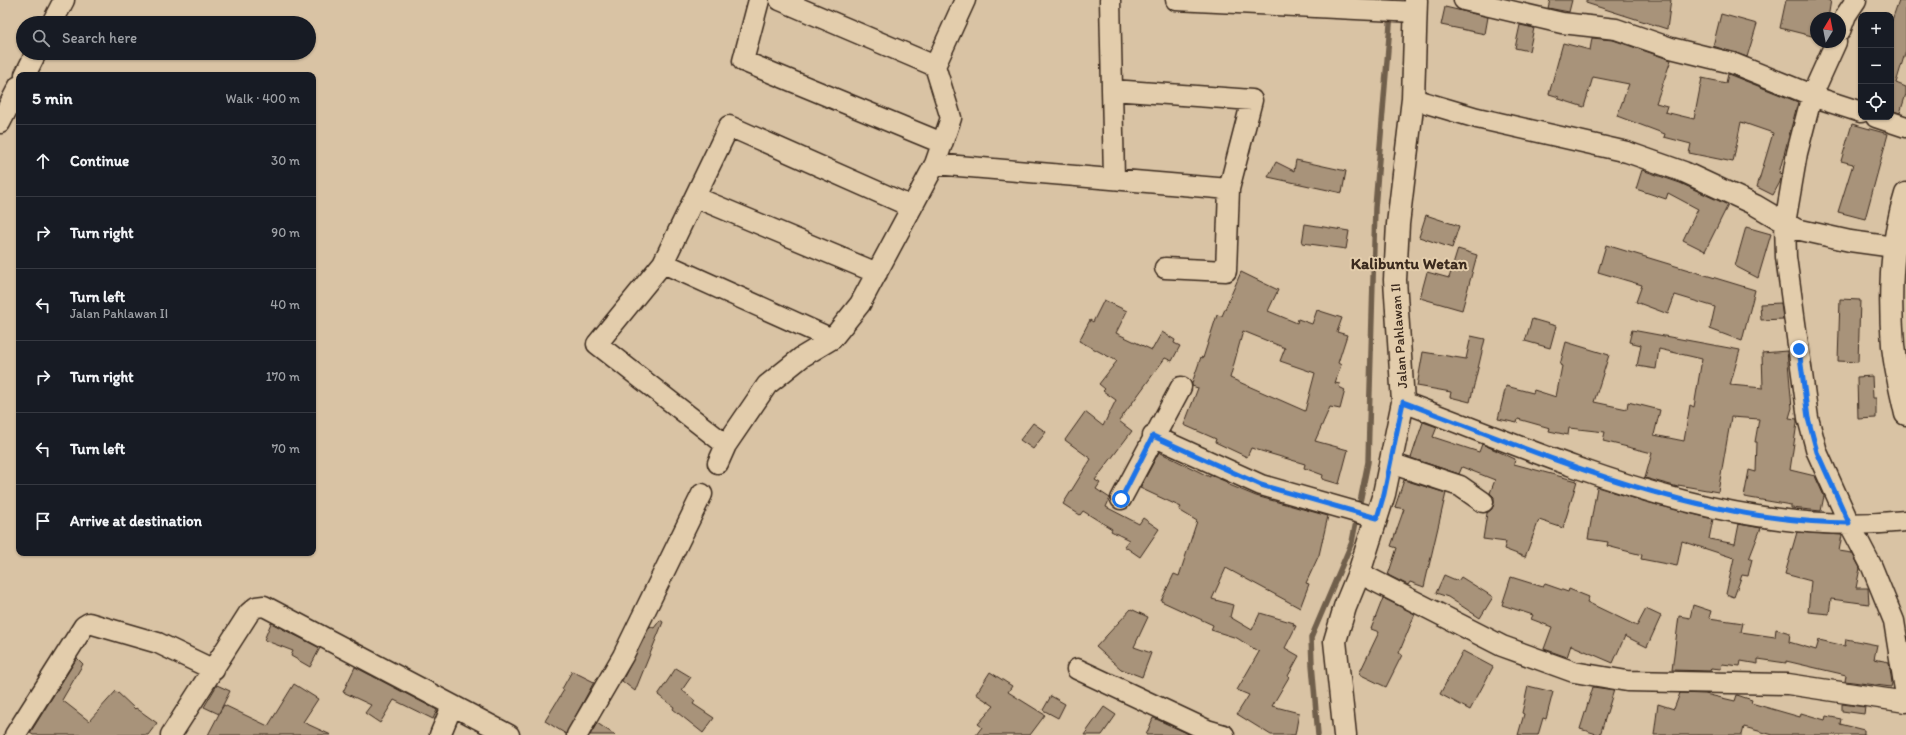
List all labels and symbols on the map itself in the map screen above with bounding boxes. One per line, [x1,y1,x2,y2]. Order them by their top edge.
north arrow [1810,12,1846,48]
district label: Kalibuntu Wetan [1351,254,1468,273]
street label: Jalan Pahlawan II [1387,283,1411,389]
route end [1790,340,1808,358]
route start [1112,490,1130,508]

